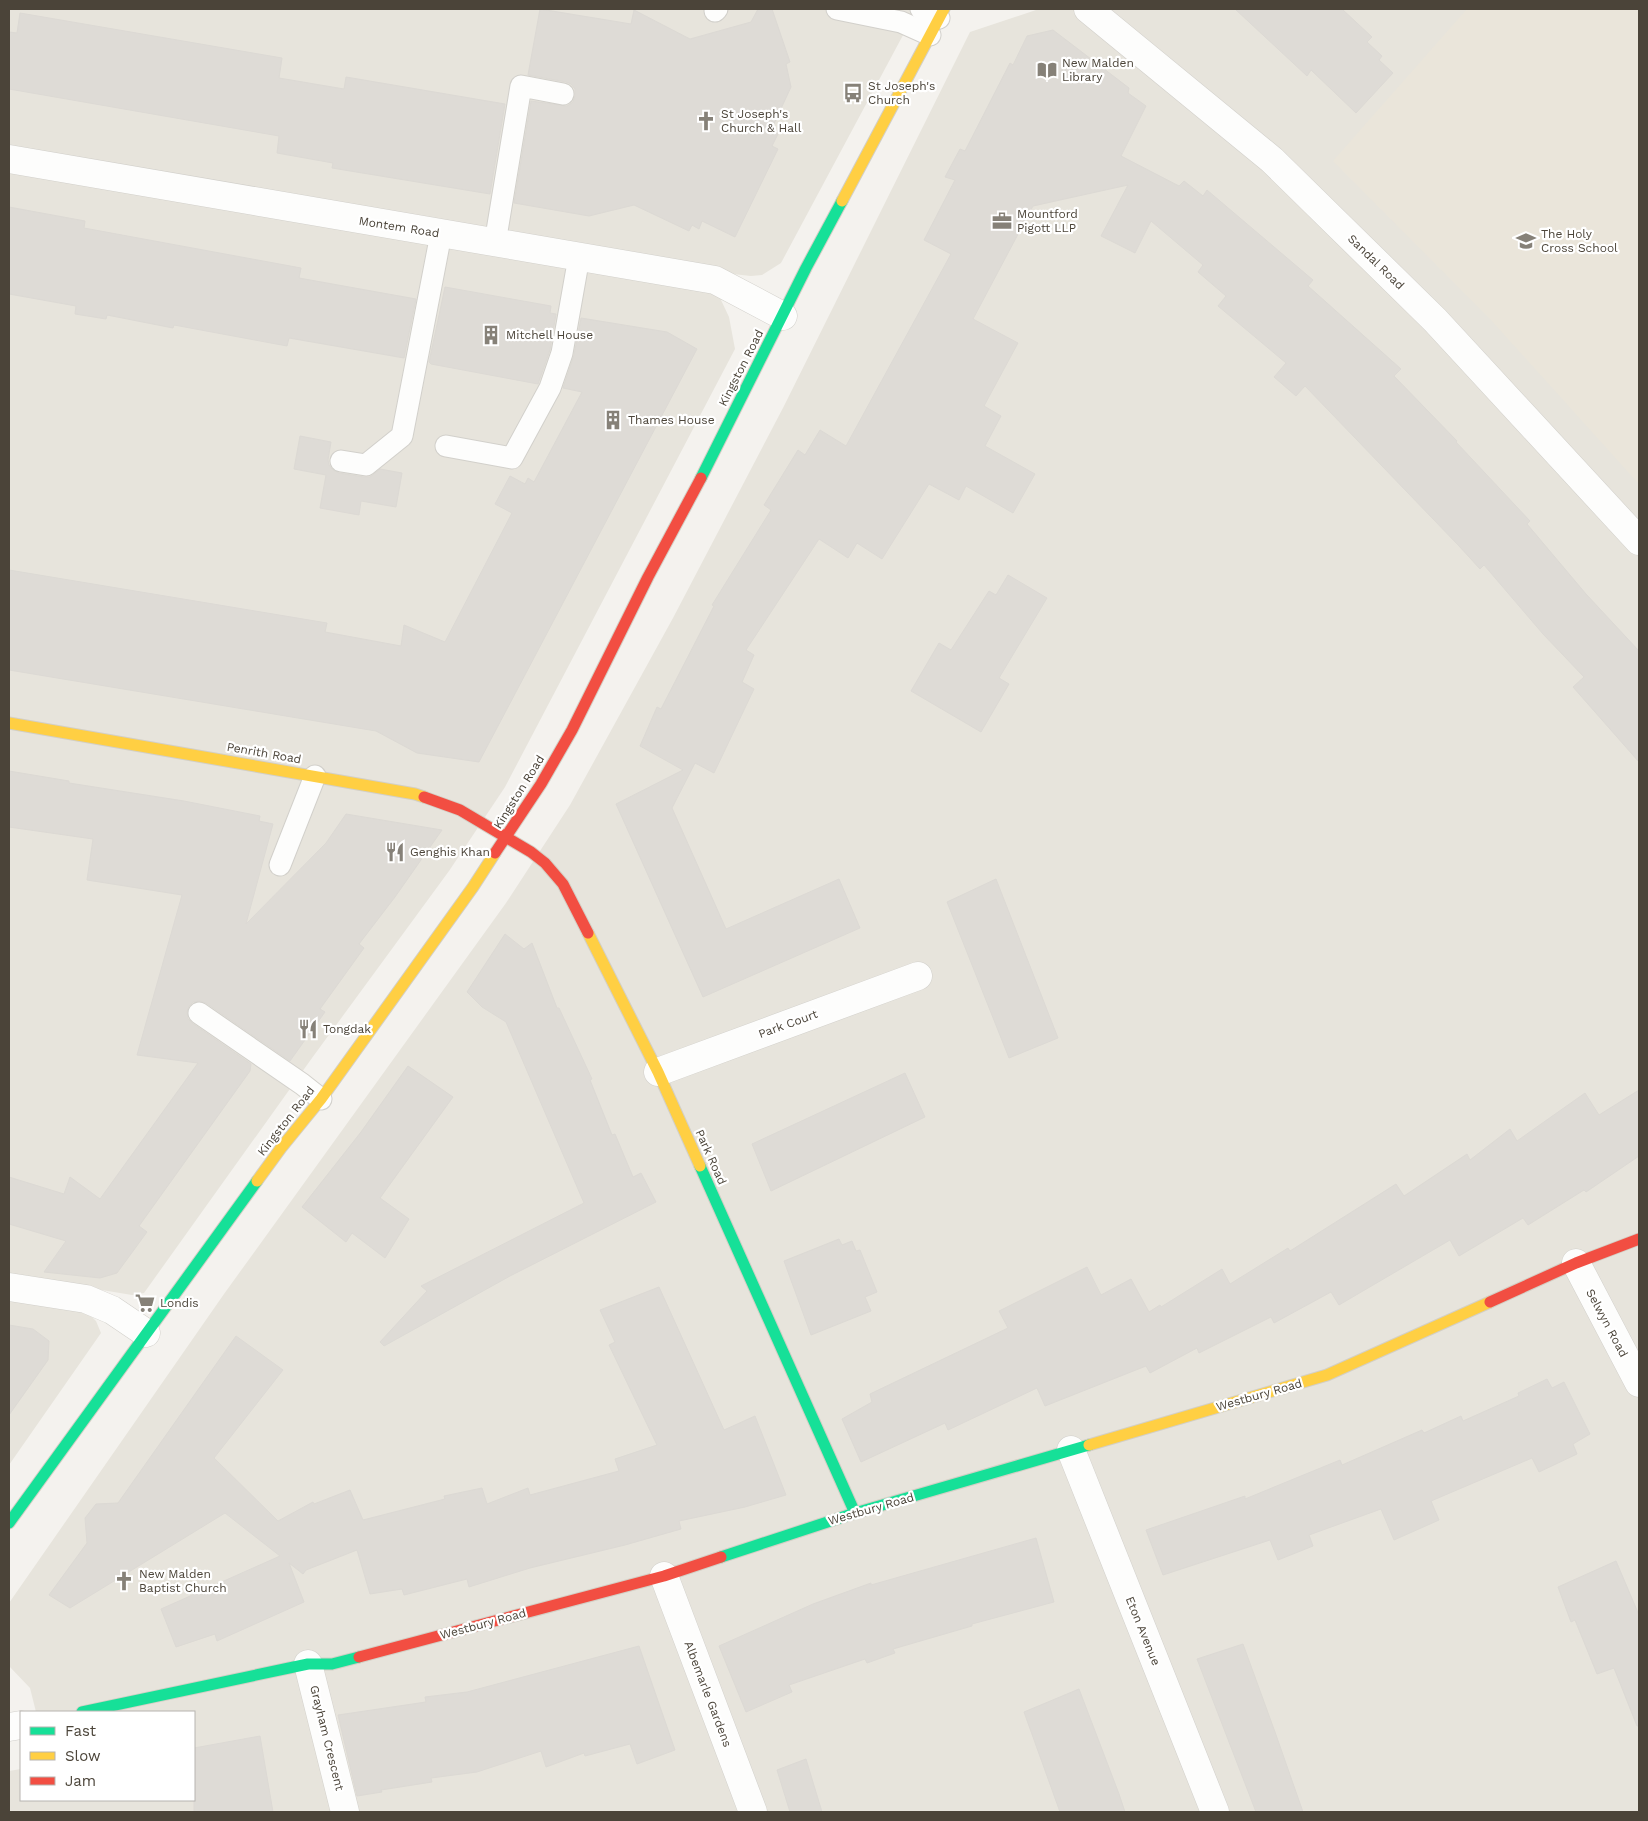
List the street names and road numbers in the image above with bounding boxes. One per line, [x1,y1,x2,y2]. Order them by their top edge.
street label: Montem Road [358,214,440,240]
street label: Sandal Road [1345,232,1407,292]
street label: Kingston Road [716,327,766,409]
street label: Penrith Road [226,740,302,766]
street label: Kingston Road [491,753,547,831]
street label: Park Court [756,1007,820,1041]
street label: Kingston Road [255,1083,317,1159]
street label: Park Road [693,1127,729,1187]
street label: Selwyn Road [1583,1287,1631,1359]
street label: Westbury Road [1215,1376,1303,1414]
street label: Westbury Road [827,1490,915,1528]
street label: Eton Avenue [1123,1594,1163,1668]
street label: Westbury Road [438,1606,528,1642]
street label: Albemarle Gardens [681,1639,735,1749]
street label: Grayham Crescent [307,1684,347,1792]

